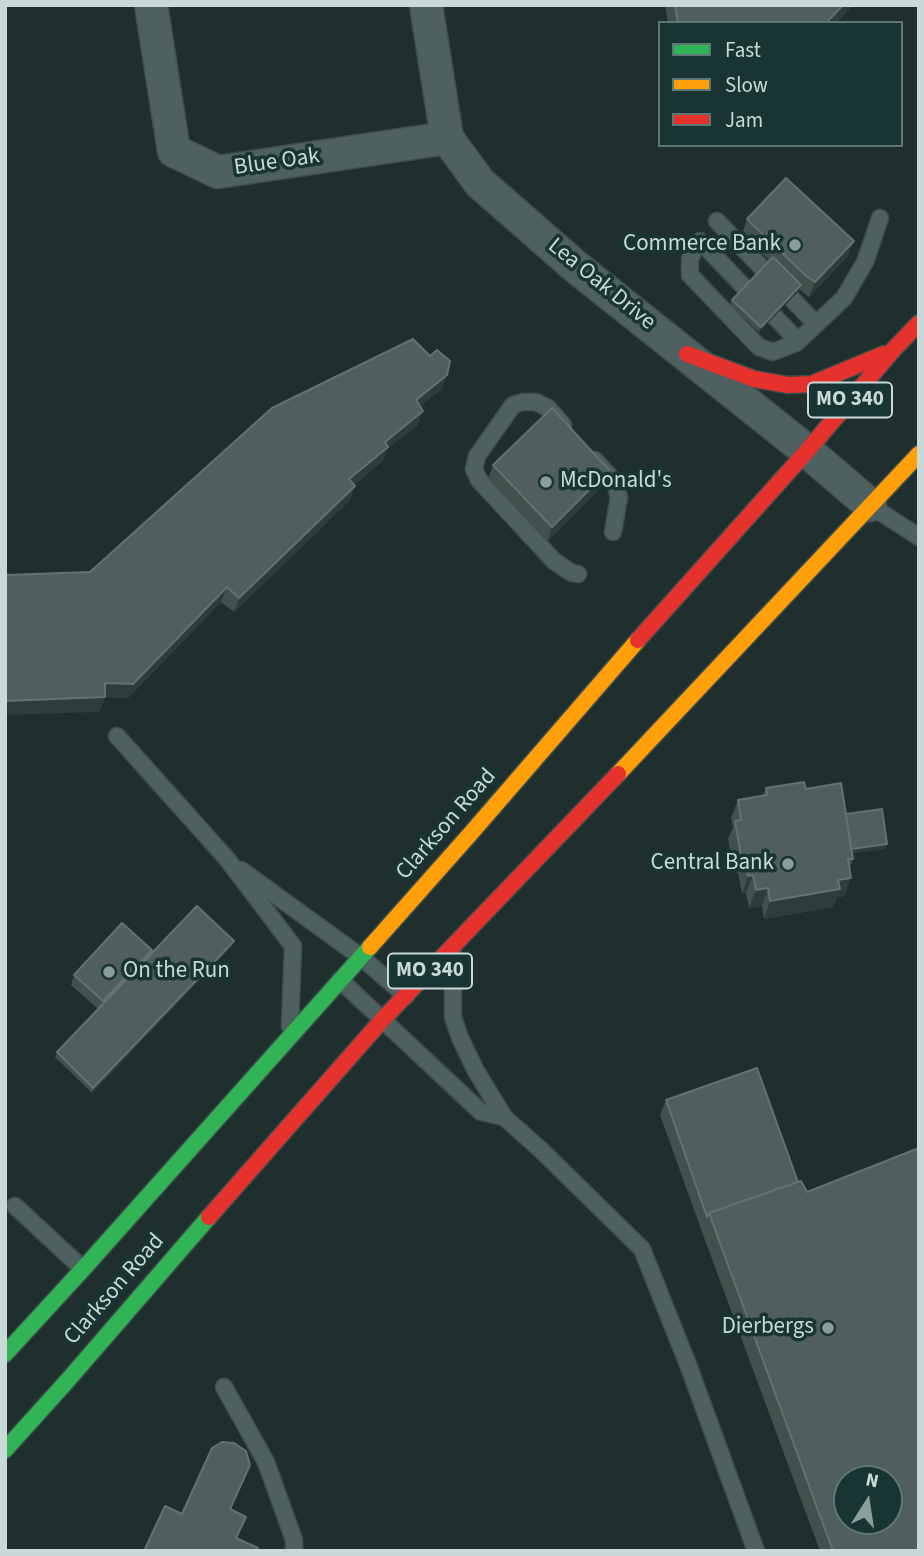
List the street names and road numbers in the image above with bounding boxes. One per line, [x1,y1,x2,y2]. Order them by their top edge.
street label: Blue Oak [232,143,322,183]
street label: Lea Oak Drive [541,233,661,337]
road number: MO 340 [808,382,892,418]
street label: Clarkson Road [391,764,503,886]
road number: MO 340 [388,954,472,988]
street label: Clarkson Road [59,1229,171,1351]

